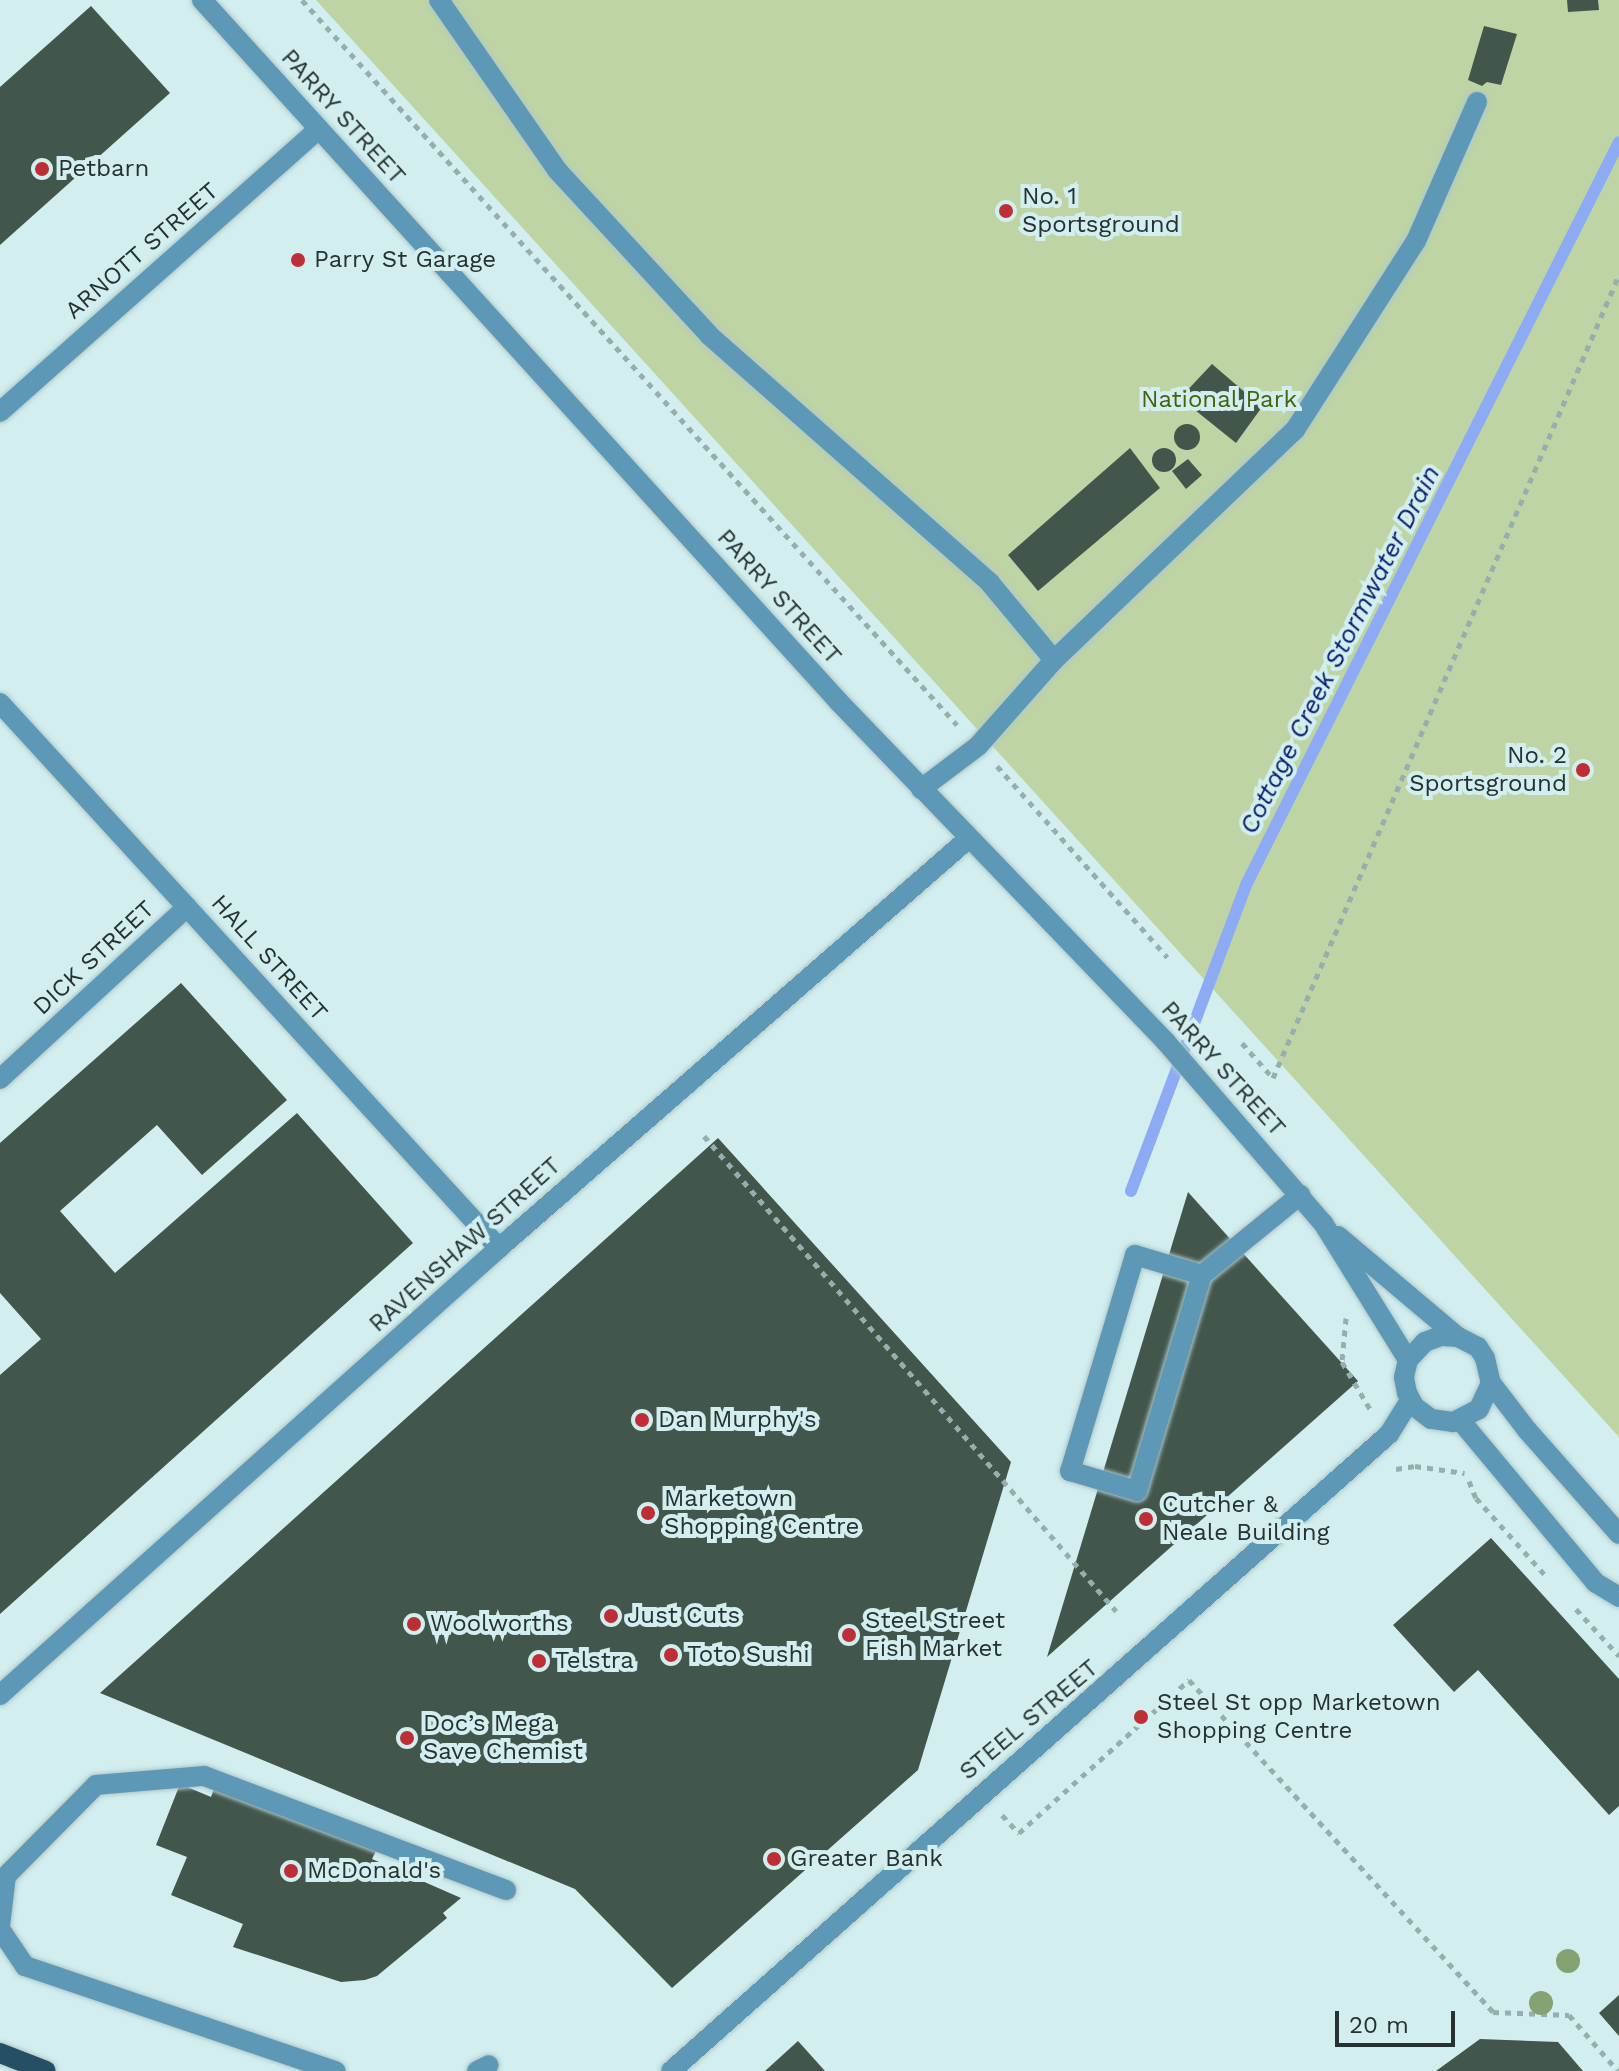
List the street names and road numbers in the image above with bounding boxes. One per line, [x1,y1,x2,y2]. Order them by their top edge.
street label: PARRY STREET [274,43,412,191]
street label: ARNOTT STREET [59,176,225,326]
street label: PARRY STREET [710,523,848,671]
street label: HALL STREET [205,889,333,1027]
street label: DICK STREET [27,895,161,1021]
street label: PARRY STREET [1154,995,1292,1143]
street label: RAVENSHAW STREET [363,1151,567,1339]
street label: STEEL STREET [954,1654,1104,1786]

